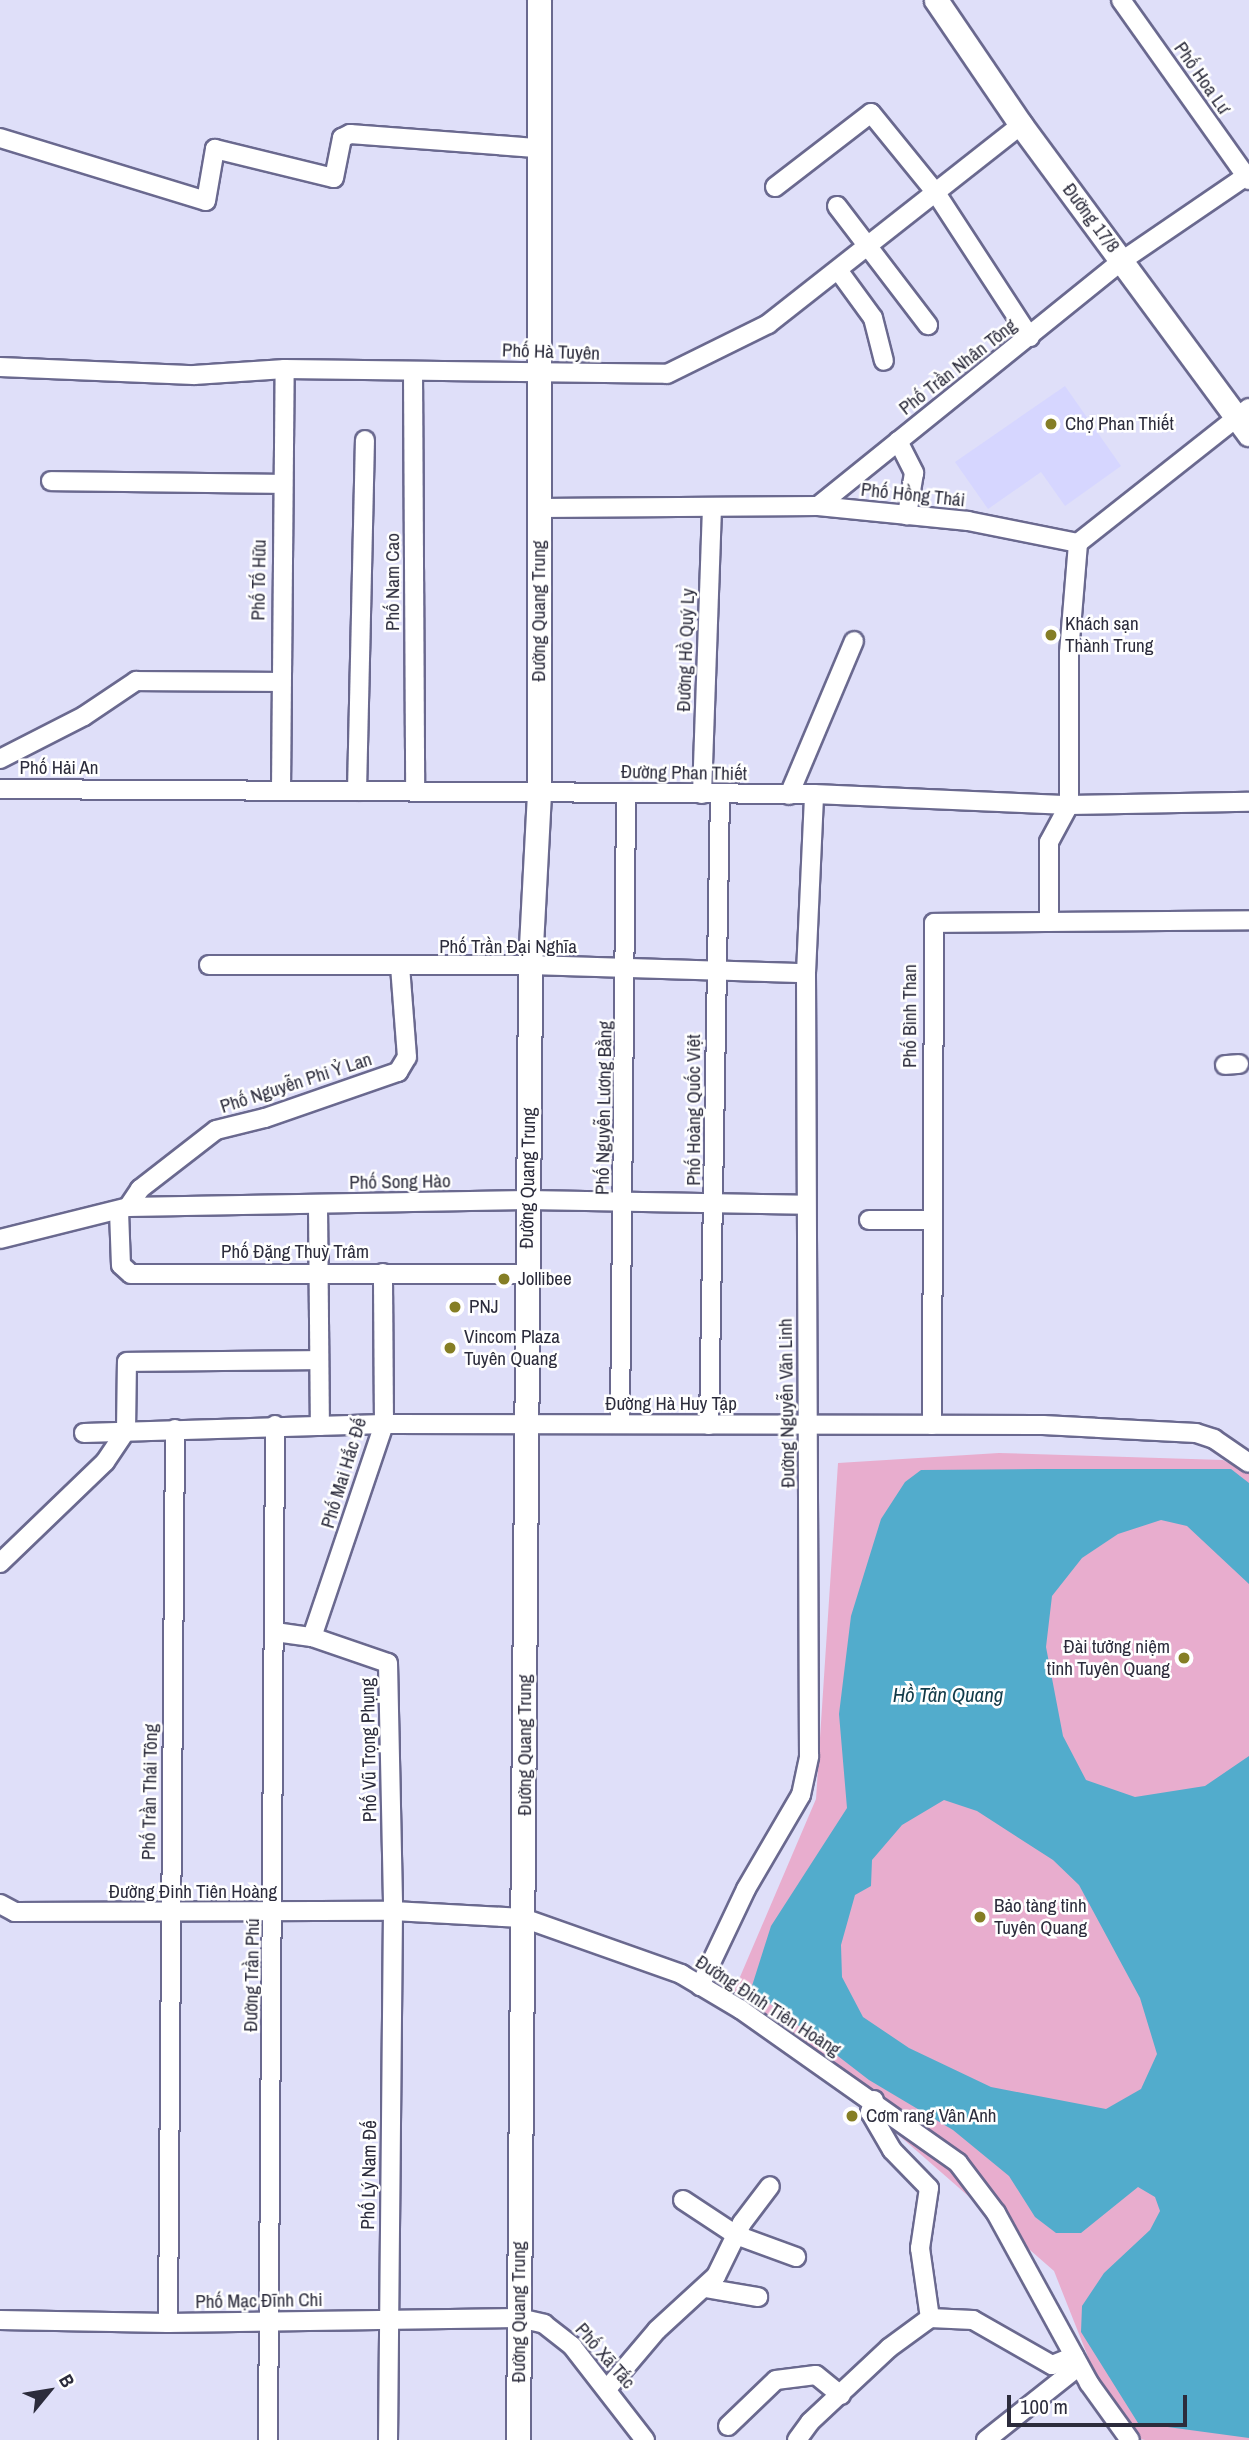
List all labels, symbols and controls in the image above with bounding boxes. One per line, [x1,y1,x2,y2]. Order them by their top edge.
street label: Phố Hoa Lư [1169,38,1235,118]
street label: Đường 17/8 [1058,179,1124,257]
street label: Phố Trần Nhân Tông [895,314,1021,420]
street label: Phố Hà Tuyên [501,339,601,365]
place label: Chợ Phan Thiết [1065,413,1174,435]
marker: Chợ Phan Thiết [1043,416,1059,432]
street label: Phố Hồng Thái [860,478,966,512]
street label: Phố Nam Cao [382,533,404,631]
street label: Phố Tố Hữu [247,539,271,621]
street label: Đường Quang Trung [528,540,550,682]
street label: Đường Hồ Quý Ly [672,588,700,712]
place label: Khách sạn Thành Trung [1065,613,1154,657]
marker: Khách sạn Thành Trung [1043,627,1059,643]
street label: Phố Hải An [19,757,99,779]
street label: Đường Phan Thiết [621,760,747,786]
street label: Phố Trần Đại Nghĩa [439,936,577,958]
street label: Phố Bình Than [899,964,921,1068]
street label: Phố Nguyễn Lương Bằng [591,1021,617,1195]
street label: Phố Hoàng Quốc Việt [683,1034,705,1186]
street label: Phố Nguyễn Phi Ỷ Lan [217,1048,375,1118]
street label: Đường Quang Trung [515,1107,541,1249]
street label: Phố Song Hào [349,1170,451,1194]
street label: Phố Đặng Thuỳ Trâm [221,1241,369,1263]
place label: Jollibee [518,1268,572,1290]
marker: Jollibee [496,1271,512,1287]
place label: PNJ [469,1296,498,1318]
marker: PNJ [447,1299,463,1315]
street label: Đường Nguyễn Văn Linh [774,1318,800,1488]
place label: Vincom Plaza Tuyên Quang [464,1326,560,1370]
marker: Vincom Plaza Tuyên Quang [442,1340,458,1356]
street label: Đường Hà Huy Tập [605,1393,737,1415]
street label: Phố Mai Hắc Đế [316,1415,372,1531]
place label: Đài tưởng niệm tỉnh Tuyên Quang [1047,1636,1170,1680]
marker: Đài tưởng niệm tỉnh Tuyên Quang [1176,1650,1192,1666]
street label: Đường Quang Trung [514,1674,536,1816]
street label: Phố Vũ Trọng Phụng [356,1678,382,1822]
water label: Hồ Tân Quang [892,1682,1004,1708]
street label: Phố Trần Thái Tông [137,1723,163,1861]
street label: Đường Đinh Tiên Hoàng [109,1881,277,1903]
place label: Bảo tàng tỉnh Tuyên Quang [994,1895,1087,1939]
marker: Bảo tàng tỉnh Tuyên Quang [972,1909,988,1925]
street label: Đường Trần Phú [240,1918,264,2032]
street label: Đường Đinh Tiên Hoàng [691,1951,845,2061]
place label: Cơm rang Vân Anh [866,2105,997,2127]
marker: Cơm rang Vân Anh [844,2108,860,2124]
street label: Phố Lý Nam Đế [357,2120,381,2230]
street label: Đường Quang Trung [508,2241,530,2383]
street label: Phố Mạc Đĩnh Chi [195,2288,323,2314]
street label: Phố Xã Tắc [570,2318,640,2394]
north arrow [14,2356,84,2426]
text: B [53,2369,81,2392]
scale bar [1011,2380,1191,2424]
text: 100 m [1020,2392,1068,2421]

